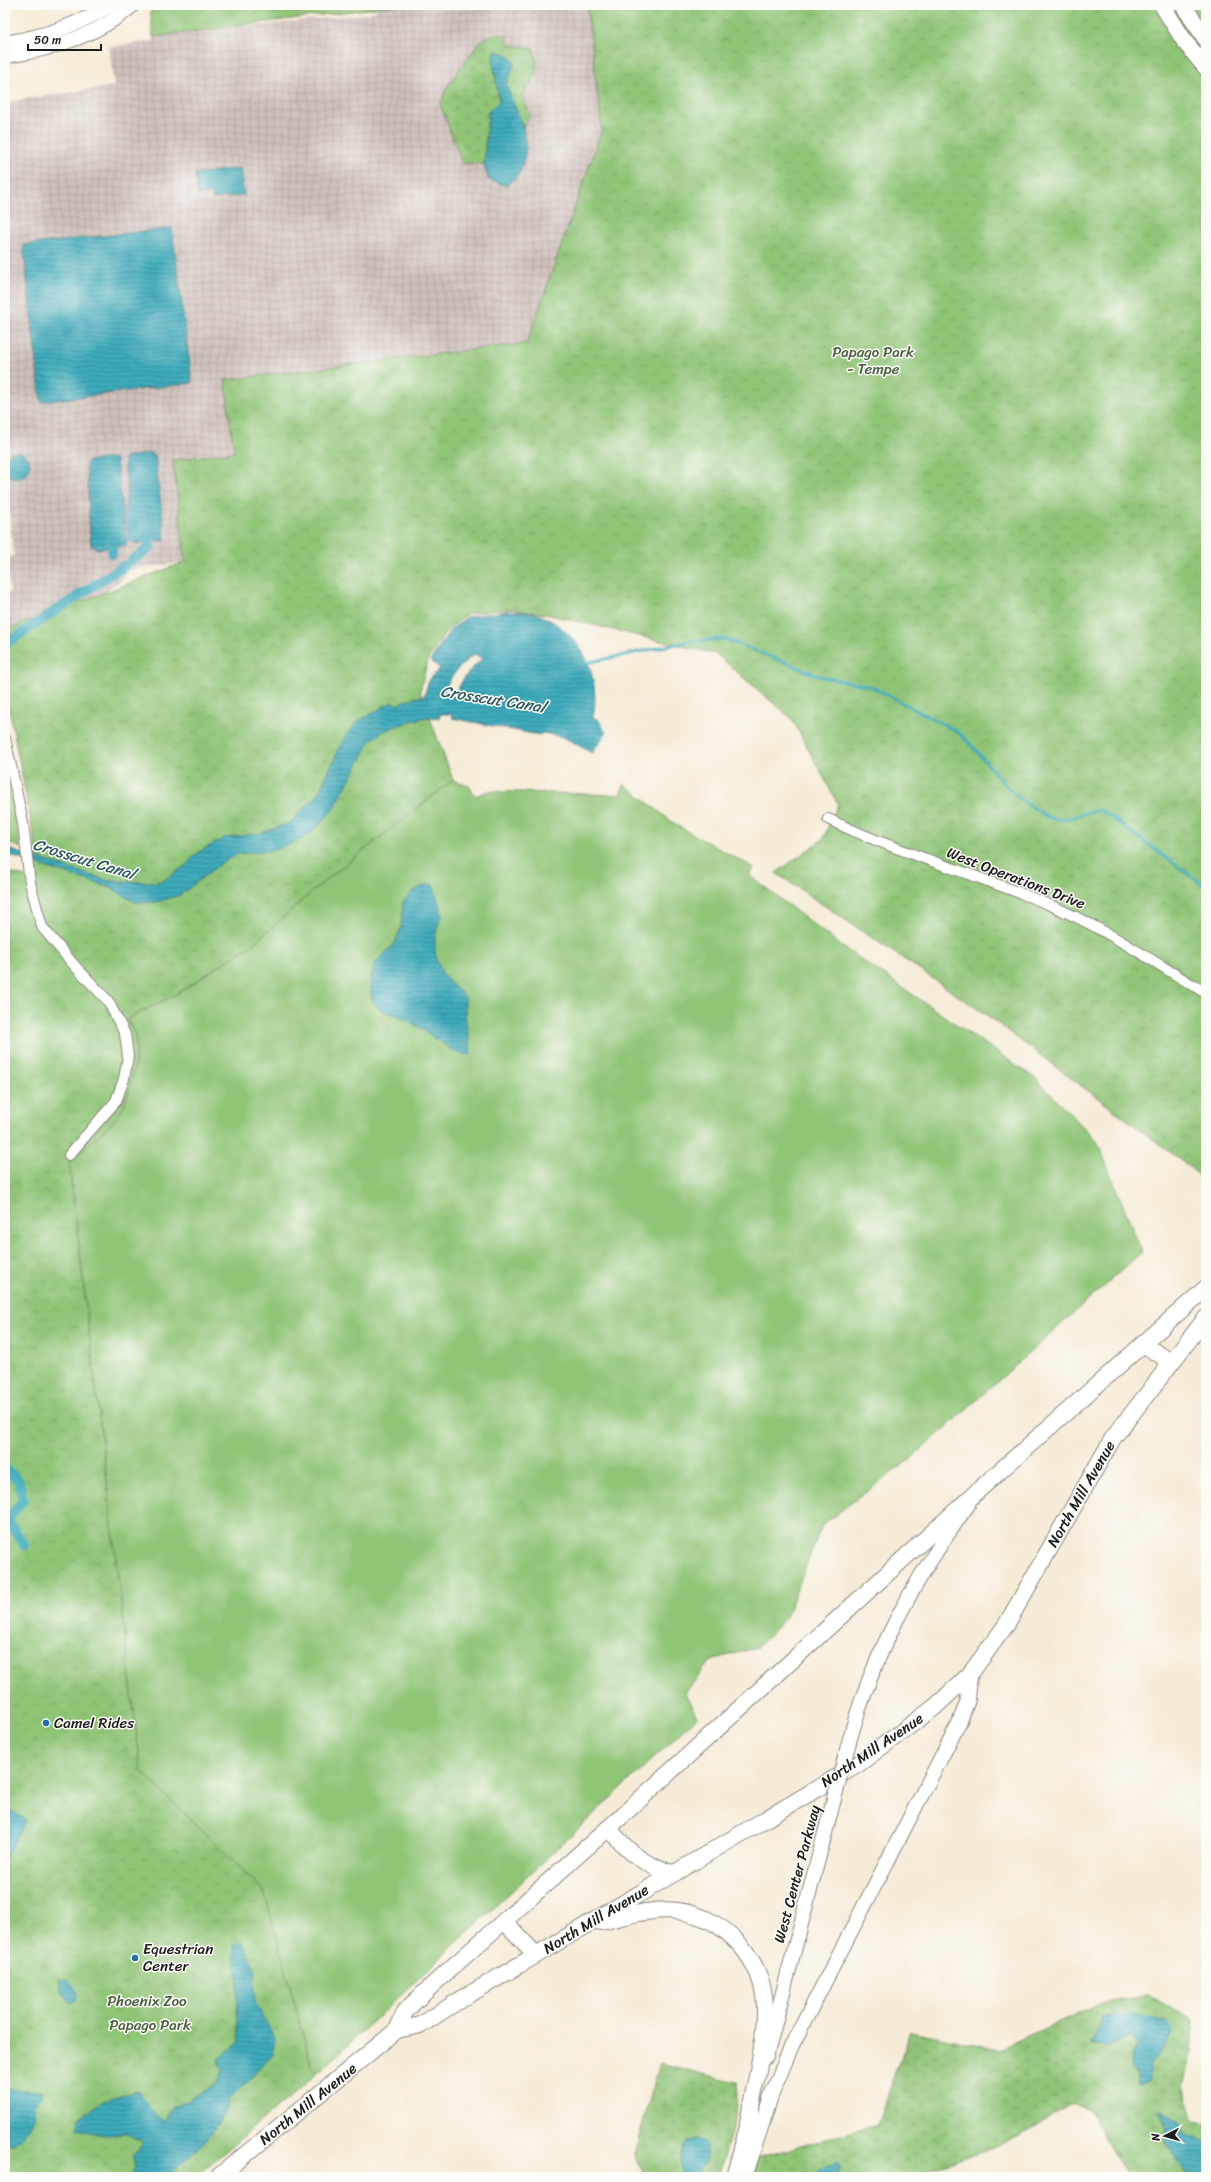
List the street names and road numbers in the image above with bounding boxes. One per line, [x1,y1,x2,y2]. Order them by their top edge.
street label: West Operations Drive [943,840,1089,917]
street label: North Mill Avenue [1040,1435,1122,1552]
street label: North Mill Avenue [815,1706,929,1794]
street label: West Center Parkway [766,1802,828,1946]
street label: North Mill Avenue [538,1877,654,1961]
street label: North Mill Avenue [253,2056,363,2152]

